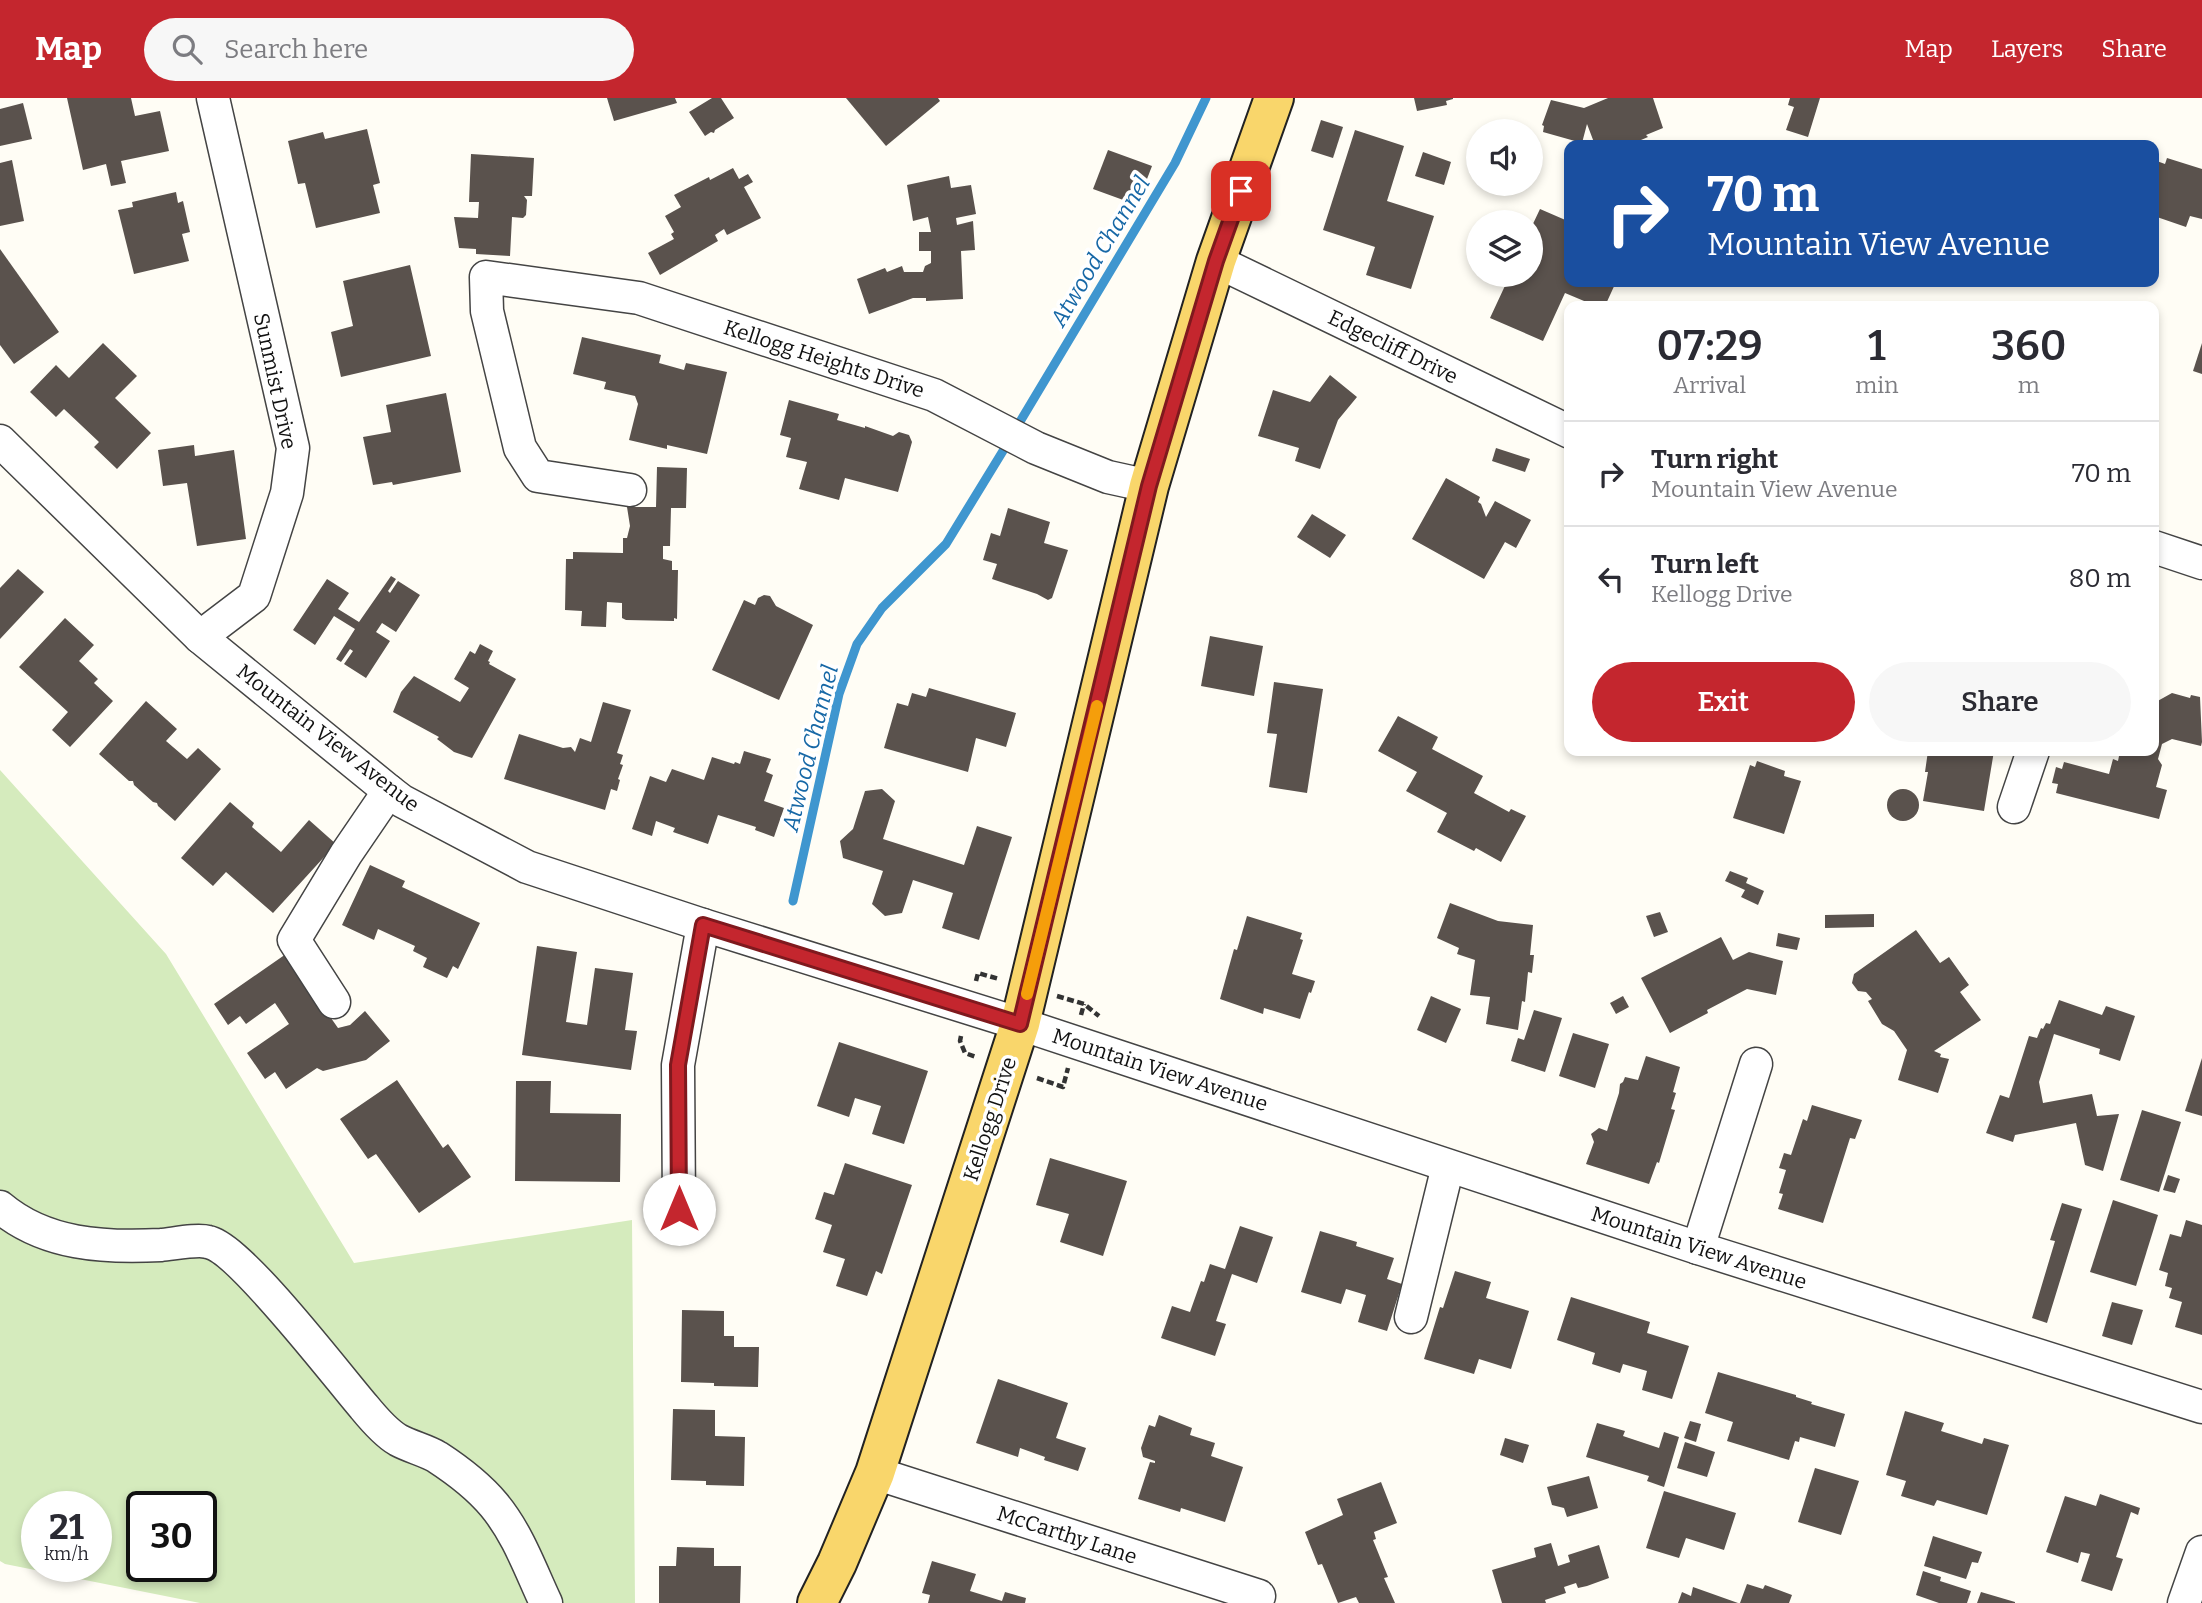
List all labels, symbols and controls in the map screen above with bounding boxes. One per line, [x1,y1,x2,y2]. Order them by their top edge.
search box [144,18,634,81]
text: Map [35,29,102,69]
icon: search [168,30,206,68]
text: Search here [224,34,368,65]
text: Map [1905,35,1953,63]
text: Layers [1991,35,2063,63]
text: Share [2101,35,2167,63]
map controls [1466,119,1543,287]
button: sound [1466,119,1543,196]
pin [1211,161,1271,221]
text: 70 m [1707,165,1819,224]
icon: right [1592,168,1683,259]
water label: Atwood Channel [1044,171,1156,332]
icon: arrive [1222,172,1260,210]
button: layers [1466,210,1543,287]
text: Mountain View Avenue [1707,225,2050,263]
street label: Edgecliff Drive [1324,304,1462,390]
street label: Sunmist Drive [248,311,302,451]
street label: Kellogg Heights Drive [720,314,928,404]
text: 07:29 [1656,321,1763,371]
text: 1 [1868,321,1886,371]
text: 360 [1991,321,2067,371]
text: Arrival [1673,371,1746,399]
text: min [1855,371,1899,399]
text: m [2018,371,2040,399]
text: Turn right [1651,444,1778,475]
icon: right [1592,455,1630,493]
text: 70 m [2072,458,2131,489]
text: Mountain View Avenue [1651,475,1898,503]
text: Turn left [1651,549,1759,580]
icon: left [1592,560,1630,598]
text: 80 m [2069,563,2131,594]
text: Kellogg Drive [1651,580,1793,608]
street label: Mountain View Avenue [231,658,425,818]
water label: Atwood Channel [776,662,844,835]
button: Exit [1592,662,1855,742]
button: Share [1869,662,2131,742]
street label: Mountain View Avenue [1049,1023,1271,1117]
street label: Kellogg Drive [958,1054,1022,1184]
position arrow [642,1172,716,1246]
street label: Mountain View Avenue [1588,1201,1810,1295]
speed limit sign: 30 [126,1491,217,1582]
street label: McCarthy Lane [994,1500,1140,1570]
text: 21 [49,1506,84,1548]
text: km/h [44,1543,89,1565]

